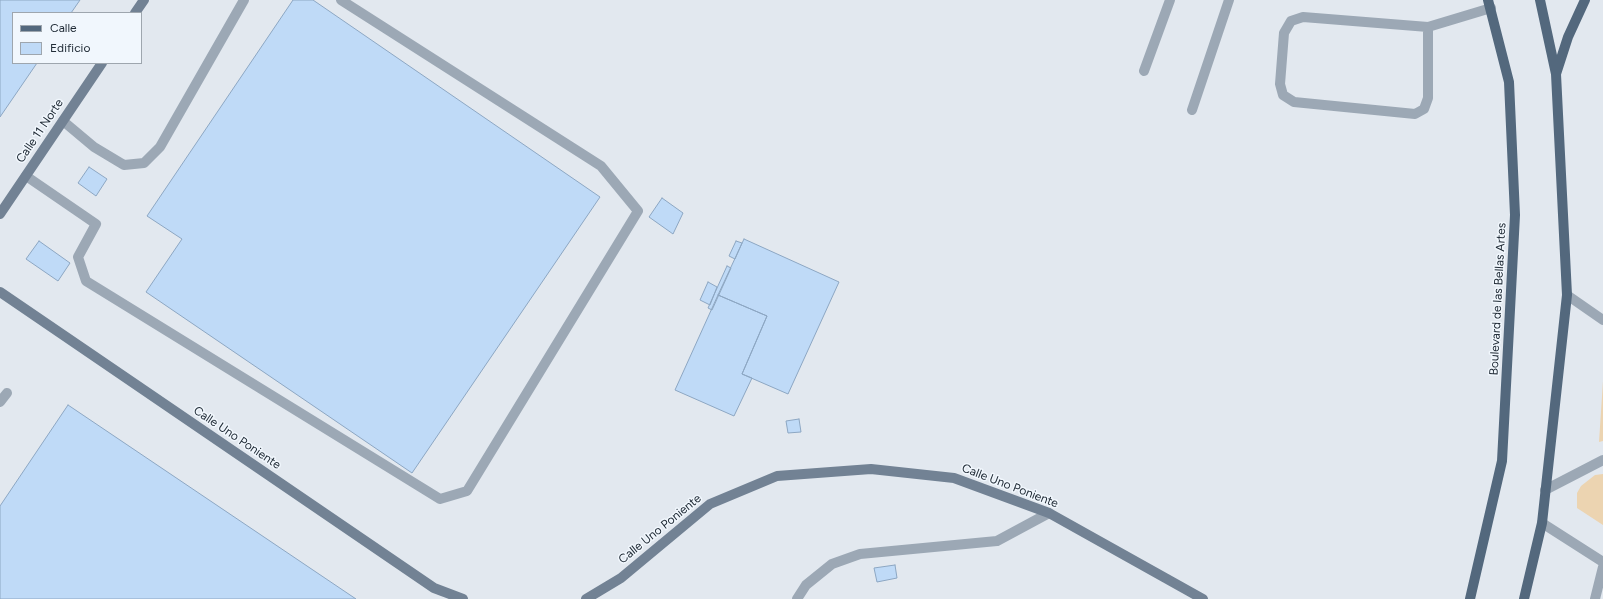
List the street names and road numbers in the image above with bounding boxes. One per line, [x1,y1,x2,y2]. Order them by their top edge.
street label: Calle 11 Norte [13,96,67,166]
street label: Boulevard de las Bellas Artes [1487,222,1509,376]
street label: Calle Uno Poniente [191,403,283,473]
street label: Calle Uno Poniente [960,461,1060,511]
street label: Calle Uno Poniente [616,491,704,567]

